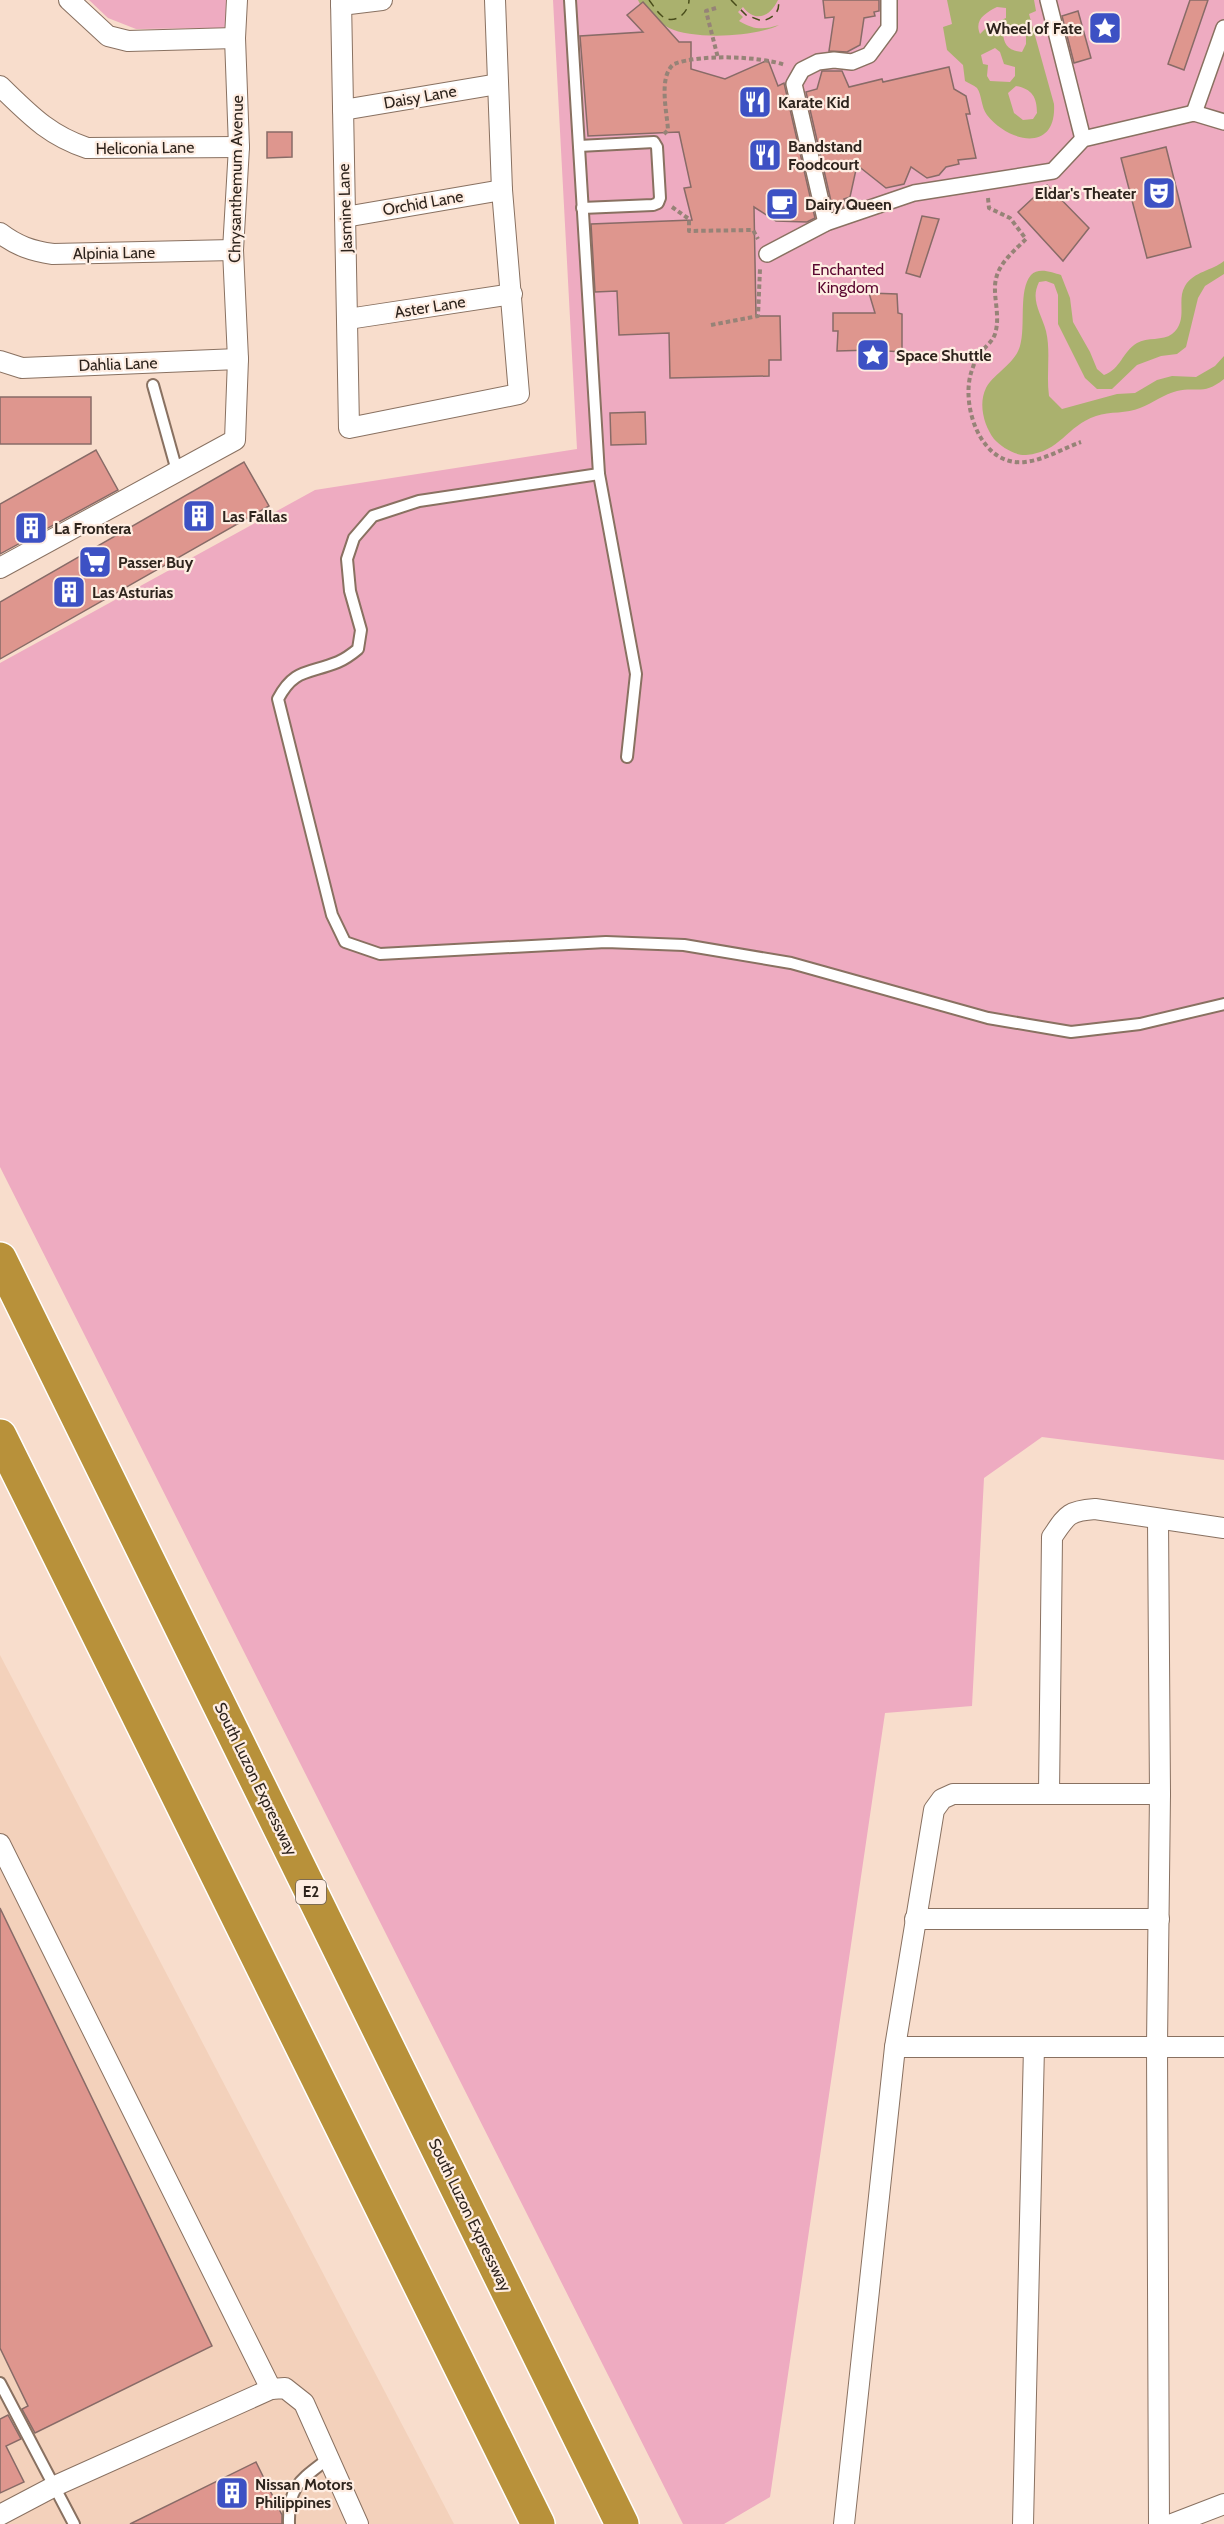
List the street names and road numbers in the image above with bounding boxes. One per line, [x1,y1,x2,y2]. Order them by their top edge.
street label: Daisy Lane [382,81,458,113]
street label: Chrysanthemum Avenue [225,95,247,263]
street label: Heliconia Lane [95,138,195,158]
street label: Jasmine Lane [334,163,356,254]
street label: Orchid Lane [381,187,465,219]
street label: Alpinia Lane [73,243,155,263]
street label: Aster Lane [393,292,467,322]
street label: Dahlia Lane [78,353,158,375]
street label: South Luzon Expressway [211,1699,301,1859]
road number: E2 [296,1880,326,1904]
street label: South Luzon Expressway [425,2135,515,2295]

